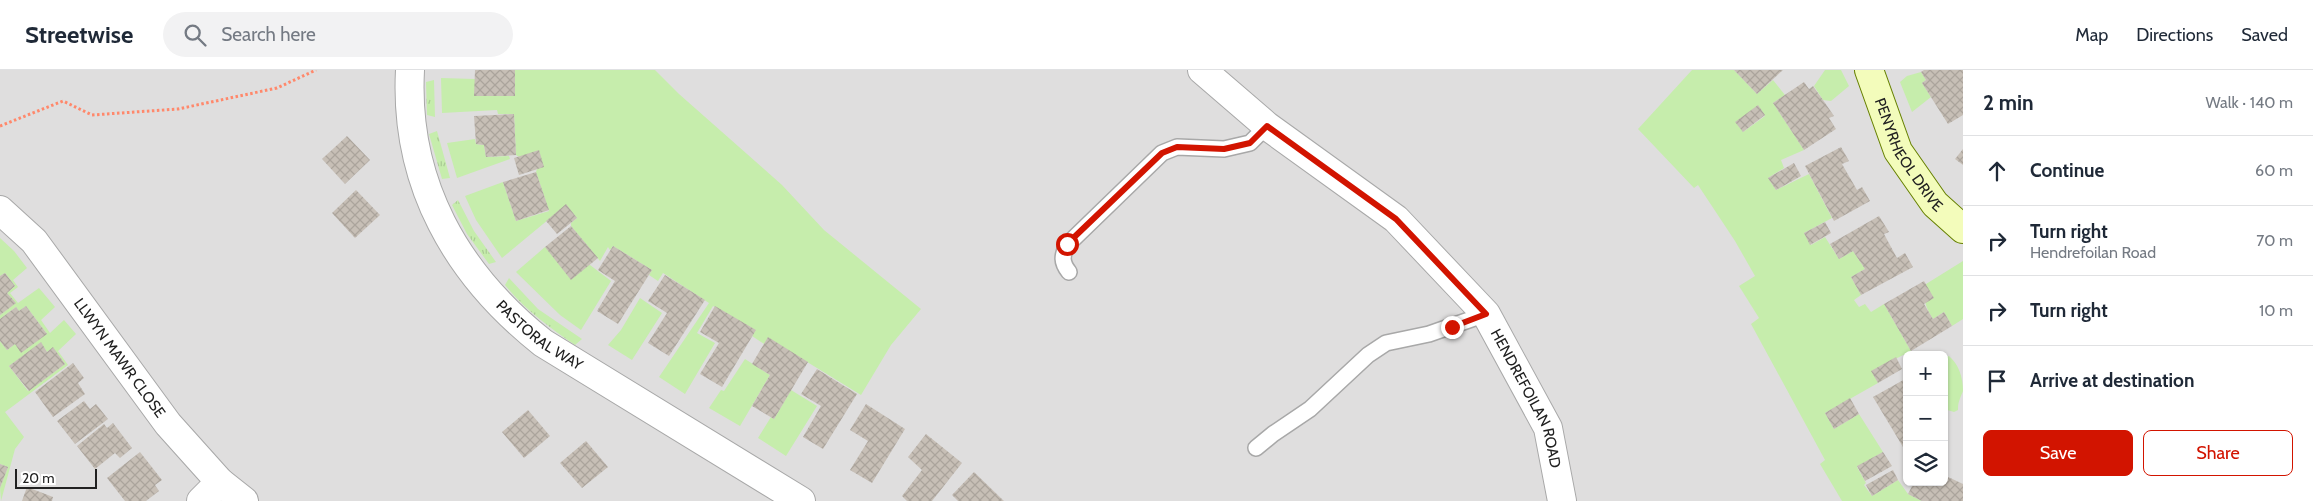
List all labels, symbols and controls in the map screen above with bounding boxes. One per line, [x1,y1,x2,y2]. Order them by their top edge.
search box [163,12,513,57]
text: Streetwise [25,20,133,49]
icon: search [181,21,209,49]
text: Search here [221,23,316,46]
text: Map [2075,24,2108,46]
text: Directions [2136,24,2213,46]
text: Saved [2241,24,2288,46]
text: 2 min [1983,90,2034,115]
text: Walk · 140 m [2206,93,2293,112]
street label: PENYRHEOL DRIVE [1871,95,1946,215]
icon: ahead [1983,157,2011,185]
text: Continue [2030,159,2104,182]
text: 60 m [2255,161,2293,180]
text: Turn right [2030,220,2108,243]
icon: right [1983,227,2011,255]
text: 70 m [2256,231,2293,250]
route start [1056,233,1079,256]
text: Hendrefoilan Road [2030,243,2156,262]
street label: LLWYN MAWR CLOSE [70,295,169,421]
street label: PASTORAL WAY [492,297,587,374]
icon: right [1983,297,2011,325]
text: Turn right [2030,299,2108,322]
text: 10 m [2259,301,2293,320]
route end [1441,316,1464,339]
street label: HENDREFOILAN ROAD [1487,326,1565,470]
map controls [1903,351,1948,486]
button: + [1903,351,1948,396]
icon: arrive [1983,367,2011,395]
text: Arrive at destination [2030,369,2194,392]
button: − [1903,396,1948,441]
button: Save [1983,430,2133,476]
button: Share [2143,430,2293,476]
button: layers [1903,441,1948,486]
scale bar [15,466,98,489]
text: 20 m [22,469,55,487]

